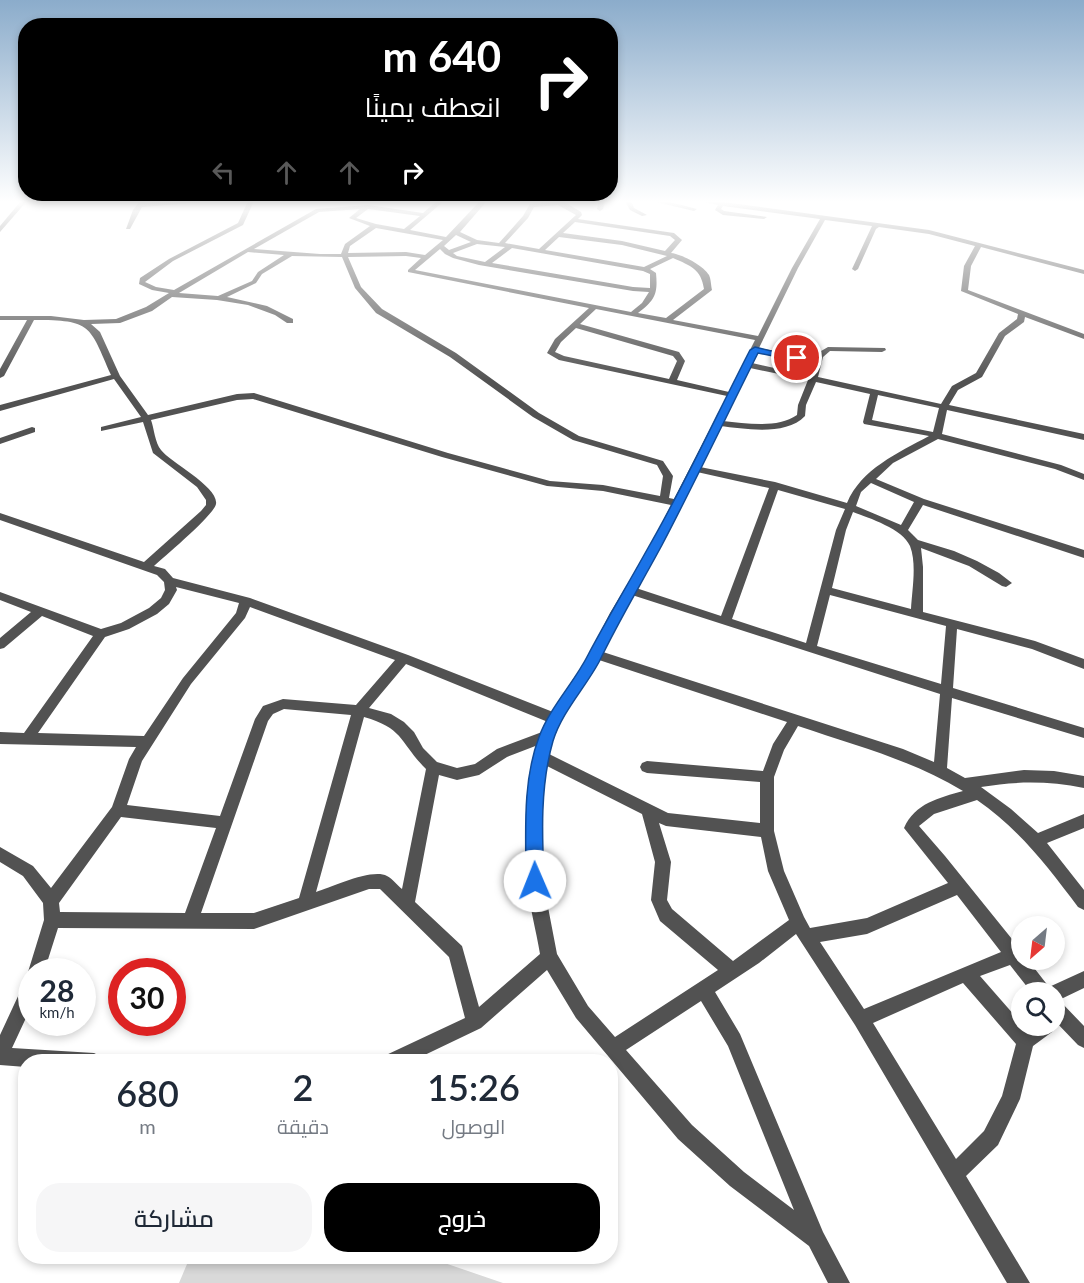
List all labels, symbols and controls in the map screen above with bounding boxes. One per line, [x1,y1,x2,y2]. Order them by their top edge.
text: 640 m [383,31,501,81]
icon: right [522,42,600,120]
text: انعطف يمينًا [364,90,501,123]
icon: left [207,156,240,189]
icon: ahead [270,156,303,189]
icon: ahead [333,156,366,189]
icon: right [396,156,429,189]
pin [771,332,822,383]
icon: arrive [780,341,813,374]
position arrow [503,849,567,913]
north arrow [1011,916,1065,970]
map controls [1011,916,1065,1036]
speed limit sign: 30 [108,958,186,1036]
text: 28 [40,972,74,1008]
button: search [1011,982,1065,1036]
text: km/h [39,1003,75,1021]
text: 2 [293,1065,313,1109]
text: 15:26 [427,1065,520,1109]
text: 680 [116,1071,179,1115]
text: m [139,1114,156,1138]
text: دقيقة [277,1114,329,1138]
text: الوصول [442,1114,505,1138]
button: مشاركة [36,1183,312,1252]
button: خروج [324,1183,600,1252]

